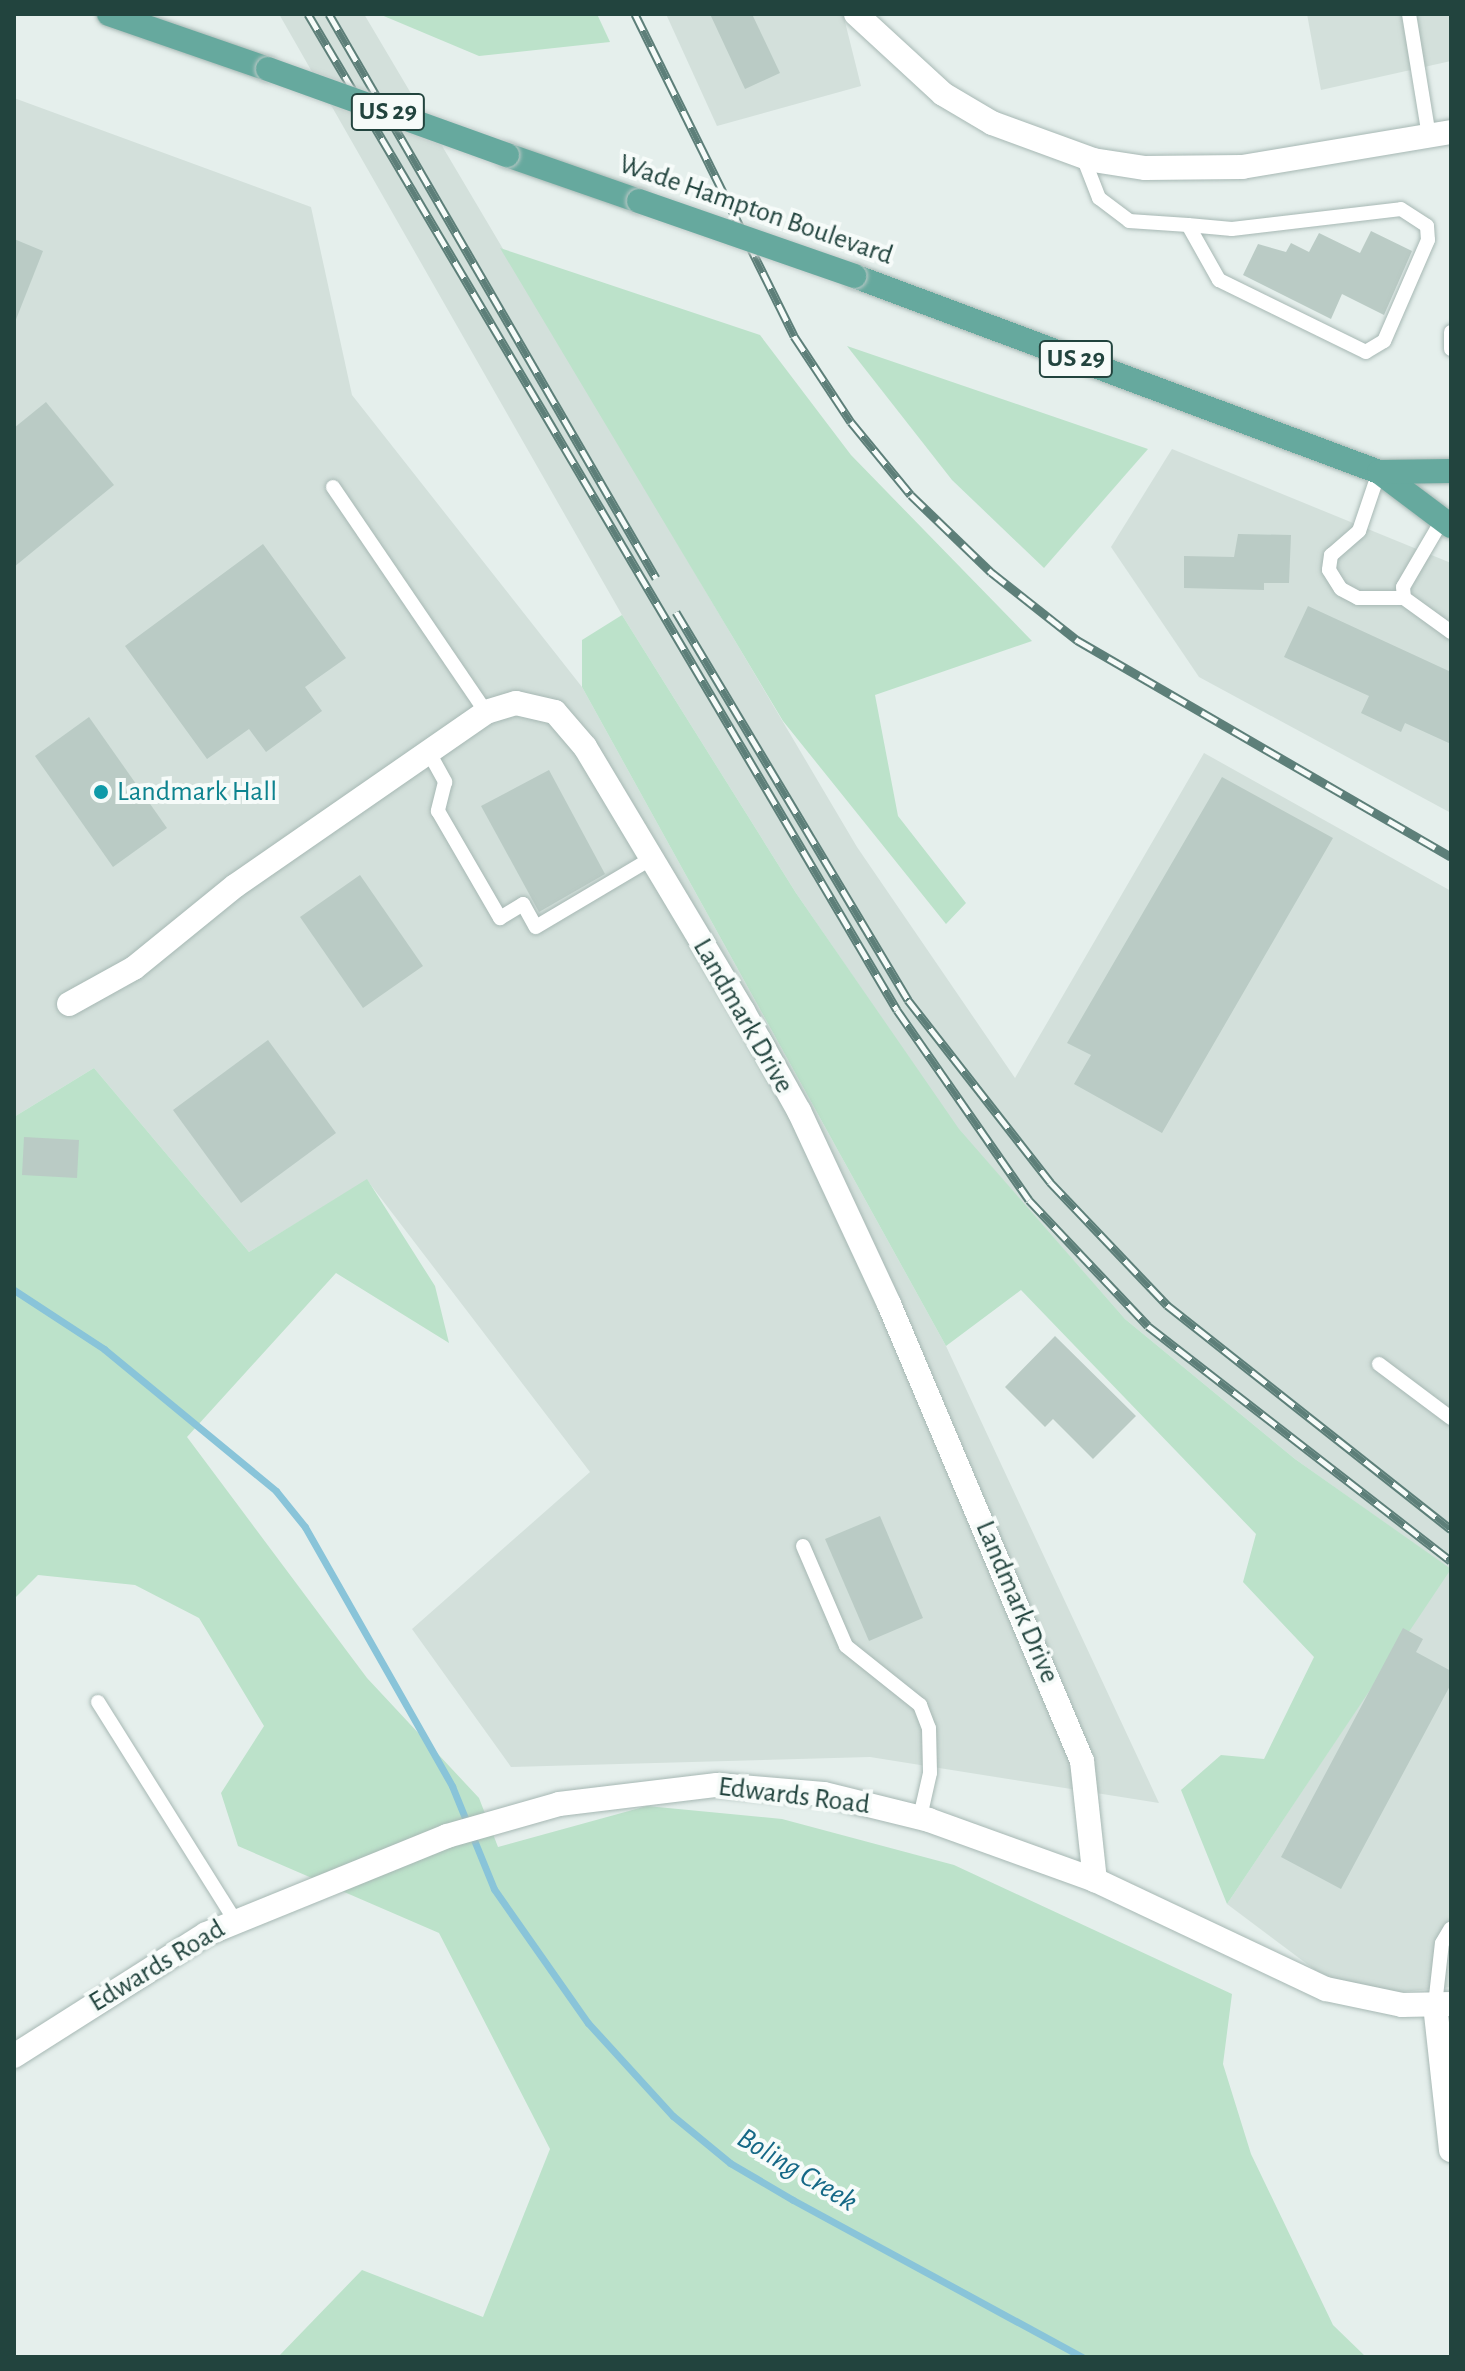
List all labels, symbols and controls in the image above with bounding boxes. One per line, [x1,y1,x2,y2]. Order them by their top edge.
road number: US 29 [350,90,426,134]
street label: Wade Hampton Boulevard [615,147,897,273]
road number: US 29 [1038,337,1114,381]
place label: Landmark Hall [117,775,277,809]
marker: Landmark Hall [92,783,110,801]
street label: Landmark Drive [685,933,801,1099]
street label: Landmark Drive [968,1516,1066,1688]
street label: Edwards Road [716,1770,872,1822]
street label: Edwards Road [83,1912,231,2020]
water label: Boling Creek [730,2120,864,2220]

